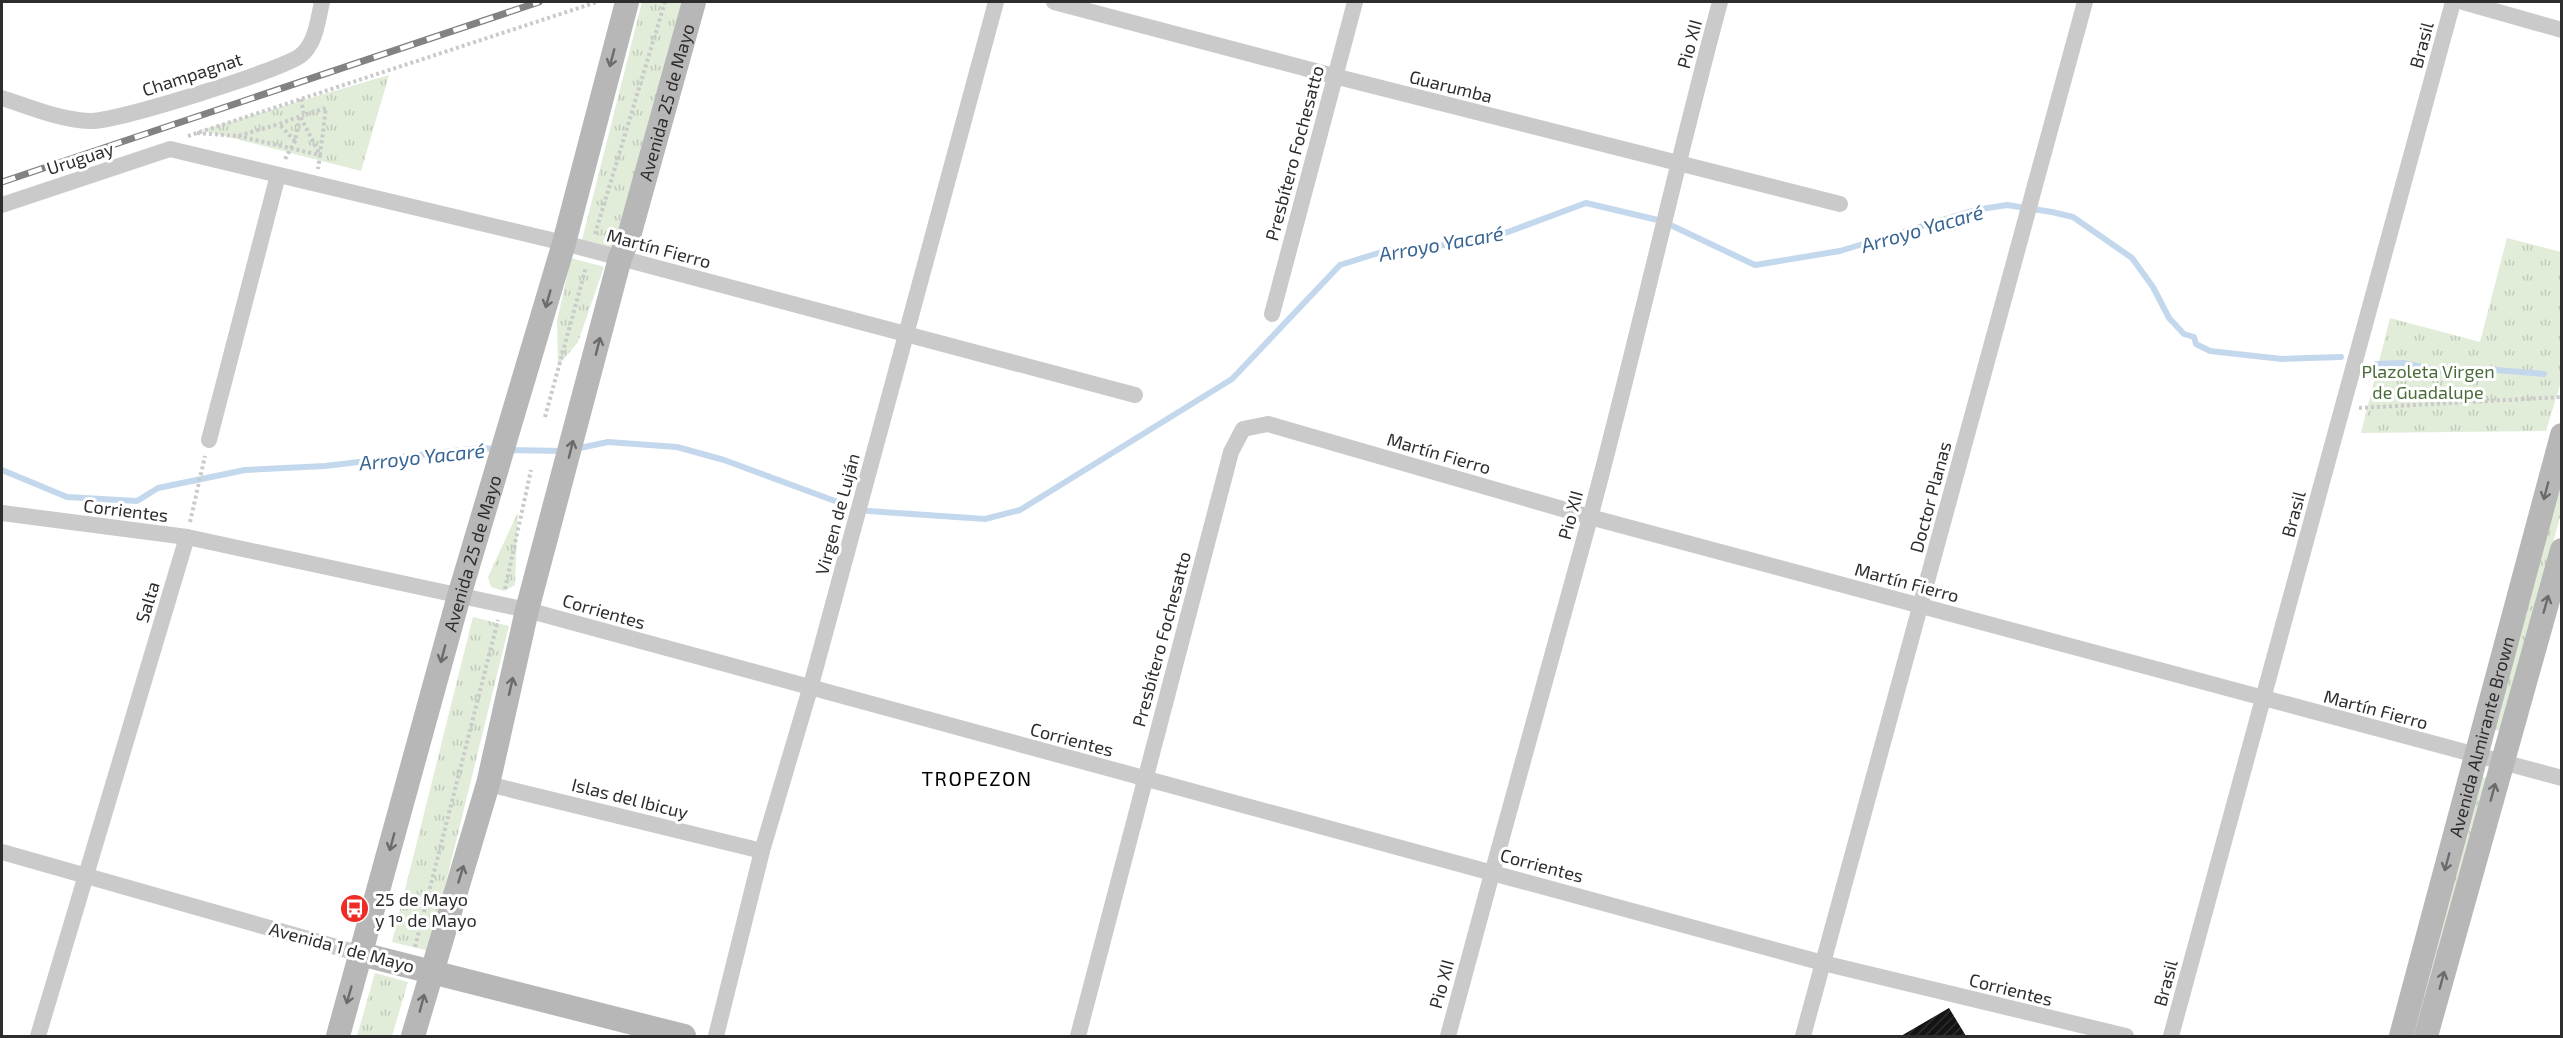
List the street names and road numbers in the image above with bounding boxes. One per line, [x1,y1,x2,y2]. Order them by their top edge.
street label: Pio XII [1672,17,1706,71]
street label: Brasil [2404,19,2438,71]
street label: Avenida 25 de Mayo [634,21,698,183]
street label: Champagnat [139,47,245,101]
street label: Presbítero Fochesatto [1260,63,1328,243]
street label: Guarumba [1407,65,1495,107]
street label: Uruguay [44,137,117,179]
street label: Martín Fierro [604,224,714,272]
street label: Martín Fierro [1385,428,1493,478]
street label: Doctor Planas [1905,439,1955,555]
street label: Virgen de Luján [810,451,864,577]
street label: Avenida 25 de Mayo [439,472,505,634]
street label: Pio XII [1553,488,1587,542]
street label: Brasil [2276,488,2310,540]
street label: Corrientes [82,494,170,526]
street label: Presbítero Fochesatto [1127,549,1195,729]
street label: Martín Fierro [1852,558,1962,606]
street label: Salta [130,579,164,625]
street label: Corrientes [560,589,648,633]
street label: Avenida Almirante Brown [2444,634,2519,840]
street label: Martín Fierro [2321,685,2431,733]
street label: Corrientes [1028,717,1116,761]
street label: Islas del Ibicuy [570,773,691,823]
street label: Corrientes [1498,843,1586,887]
street label: Avenida 1 de Mayo [267,917,417,977]
street label: Pio XII [1424,957,1458,1011]
street label: Brasil [2148,957,2182,1009]
street label: Corrientes [1967,968,2055,1010]

